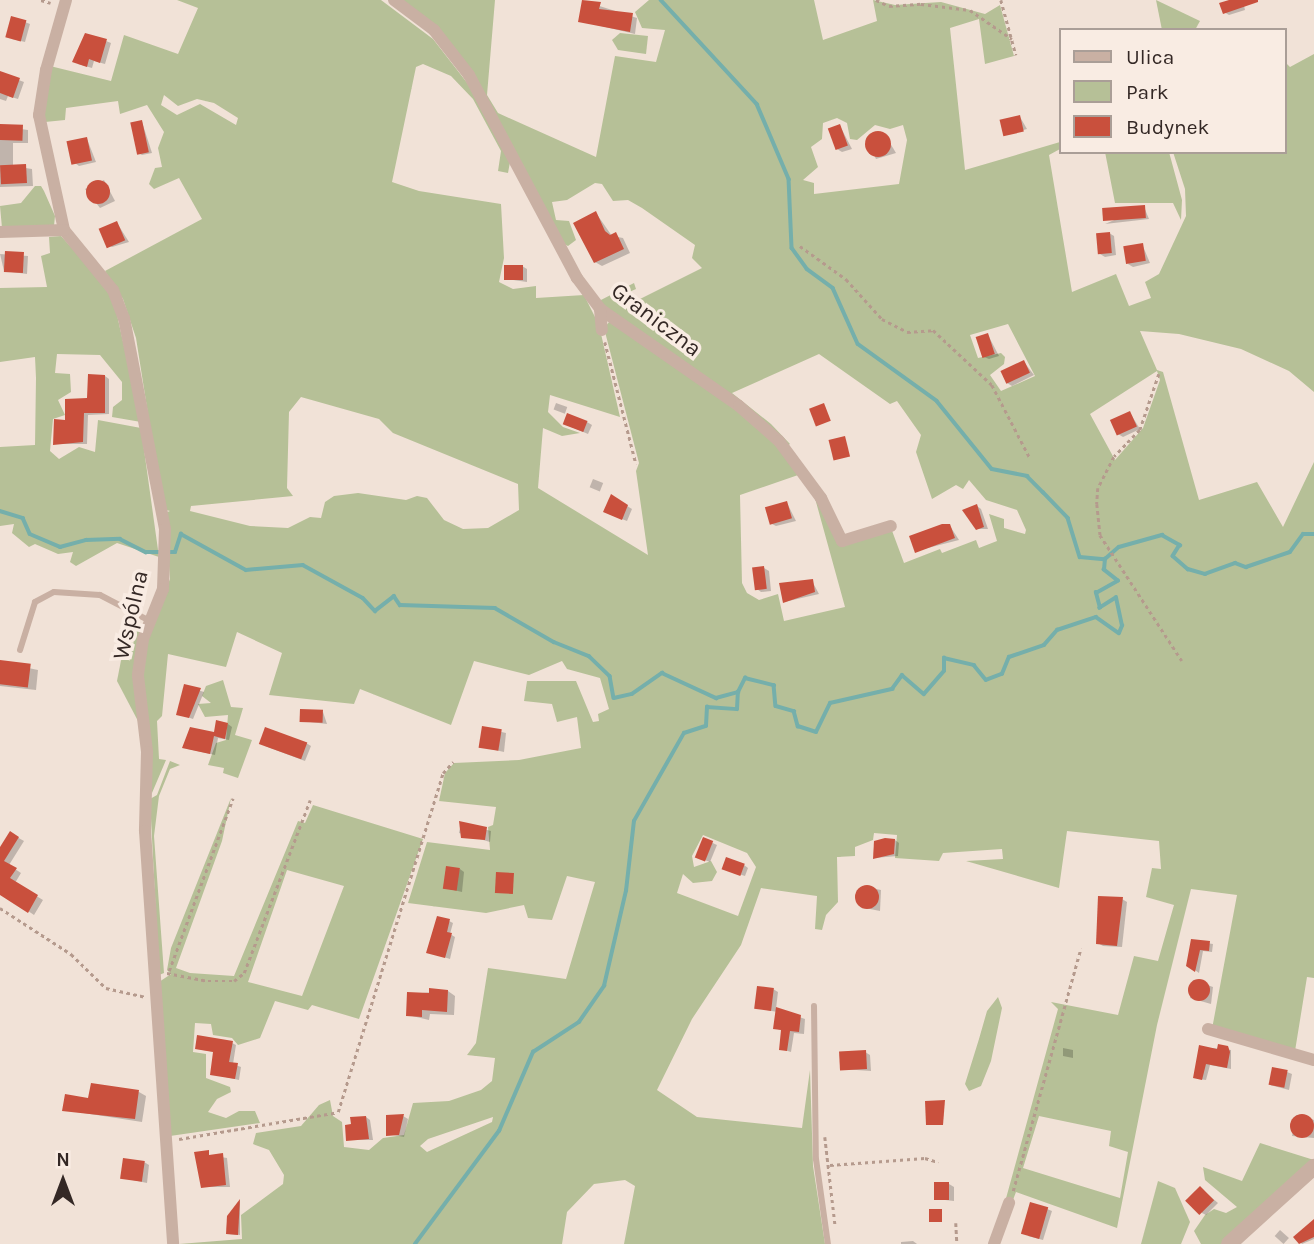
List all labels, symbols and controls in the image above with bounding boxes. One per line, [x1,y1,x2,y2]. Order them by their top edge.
legend [1058,28,1286,154]
text: Ulica [1126,45,1174,69]
text: Park [1126,80,1169,104]
text: Budynek [1126,115,1209,139]
street label: Graniczna [605,277,707,363]
street label: Wspólna [107,568,155,662]
north arrow [28,1146,98,1216]
text: N [56,1149,70,1171]

